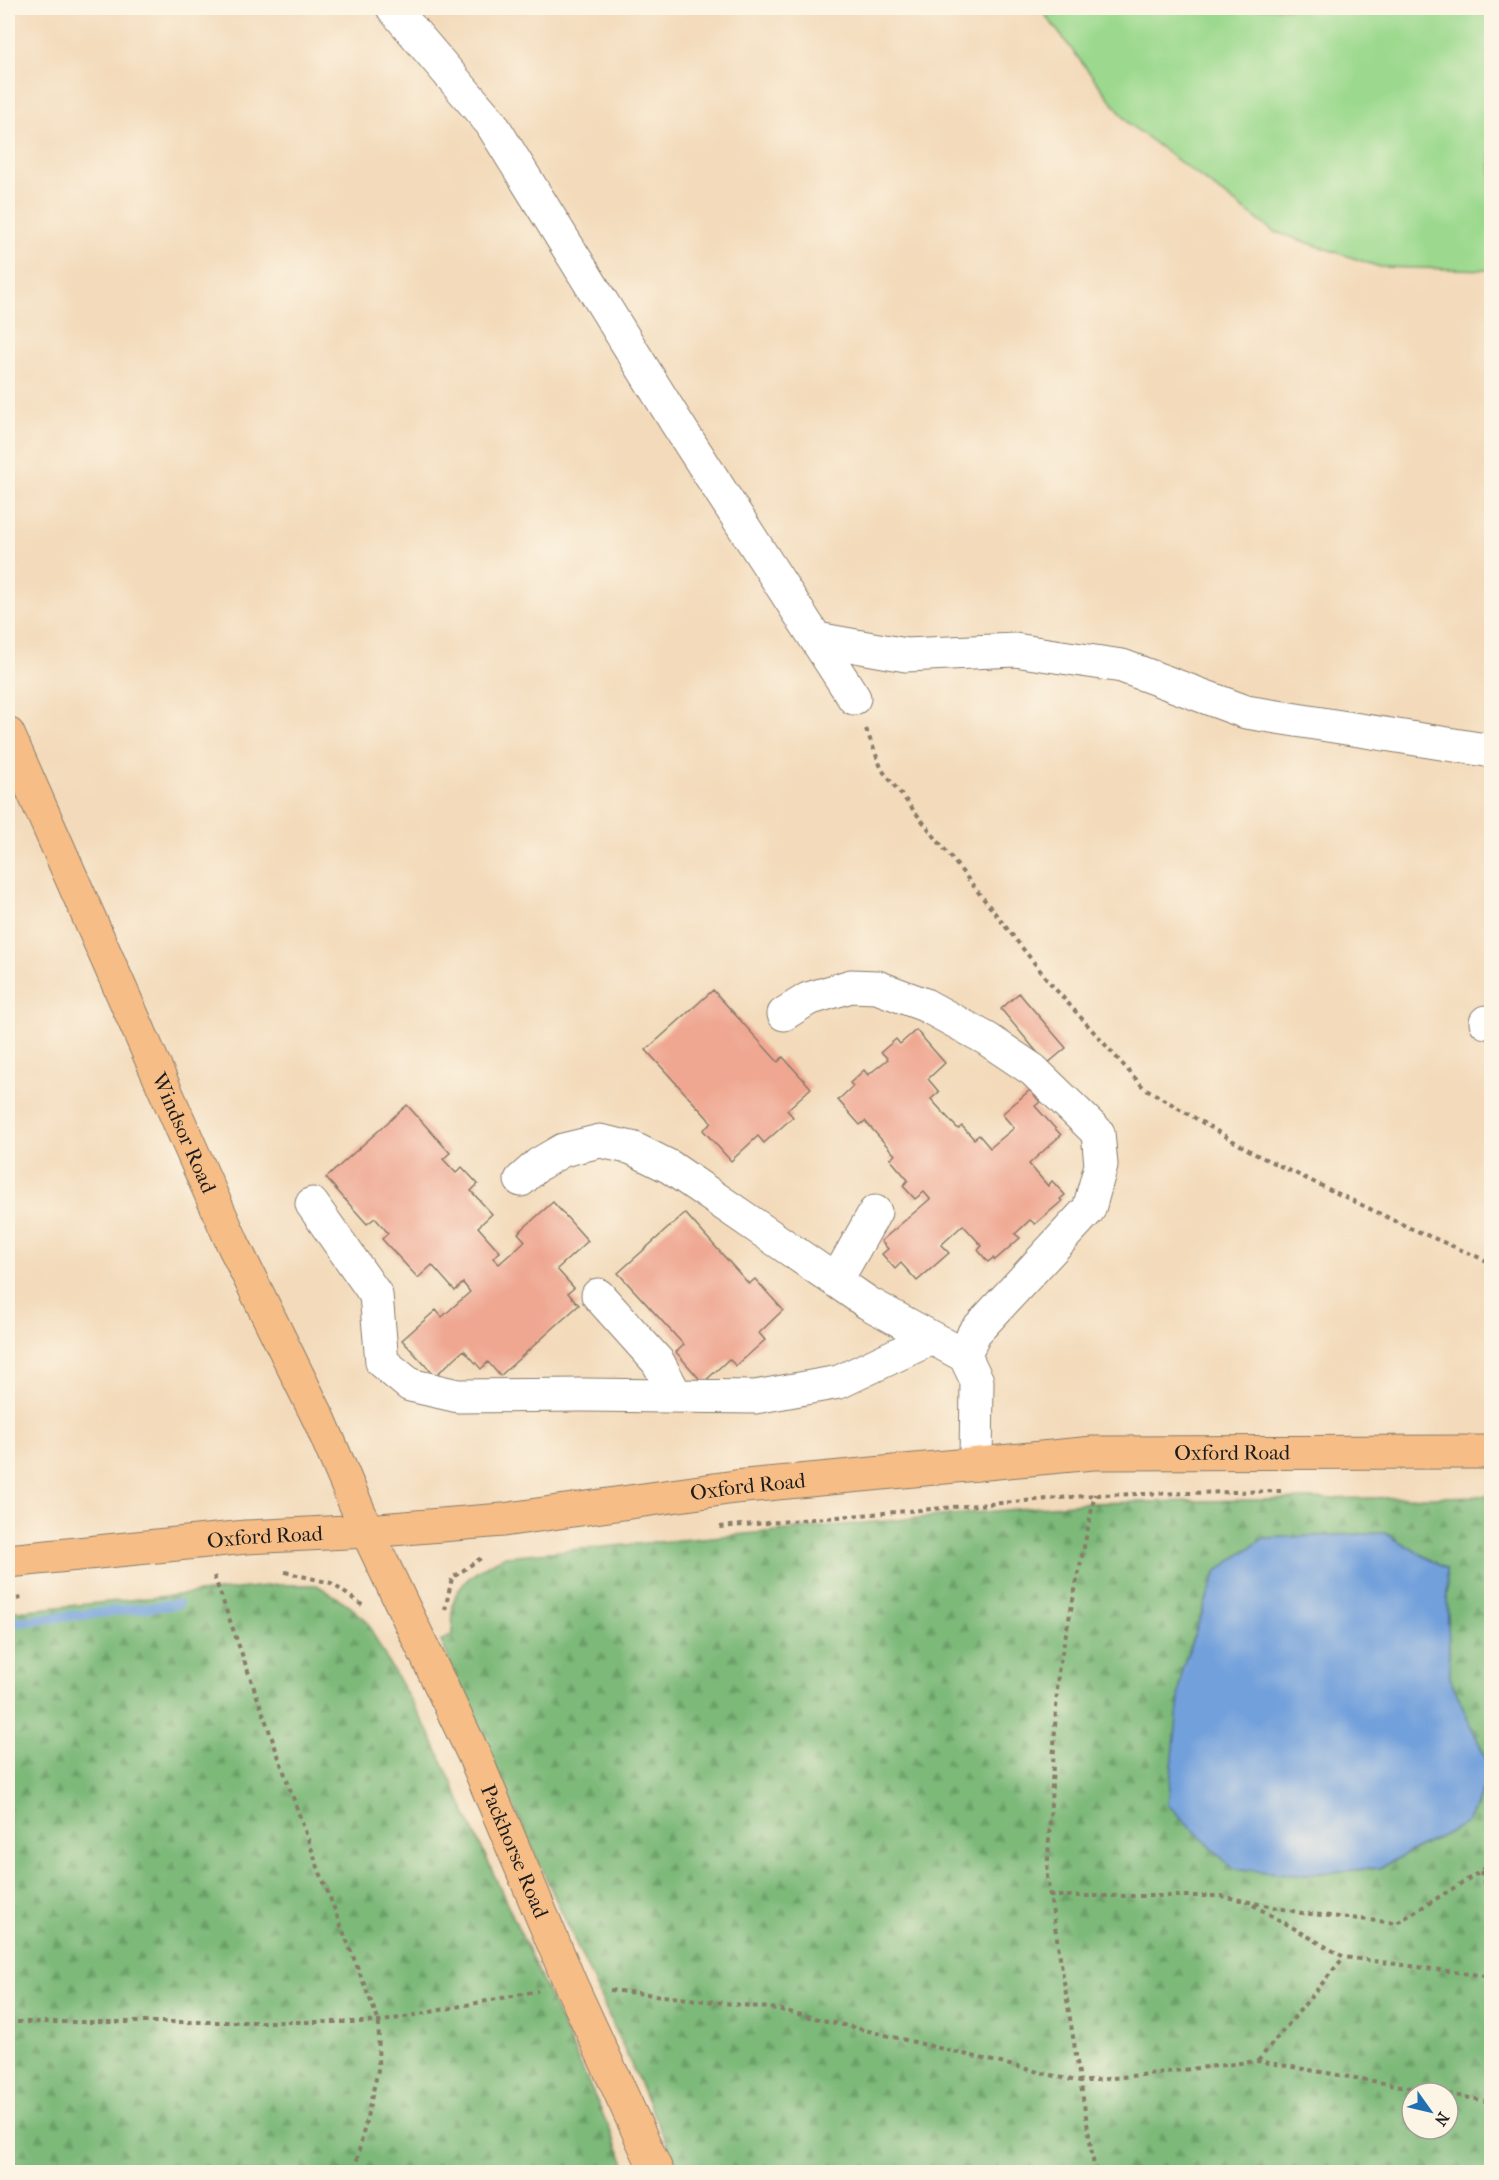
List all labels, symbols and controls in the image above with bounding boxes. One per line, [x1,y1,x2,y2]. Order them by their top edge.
street label: Windsor Road [147,1068,221,1197]
street label: Oxford Road [1174,1441,1291,1465]
street label: Oxford Road [689,1468,807,1505]
street label: Oxford Road [206,1521,324,1553]
street label: Packhorse Road [476,1781,554,1922]
north arrow [1400,2081,1460,2141]
text: N [1430,2109,1453,2130]

